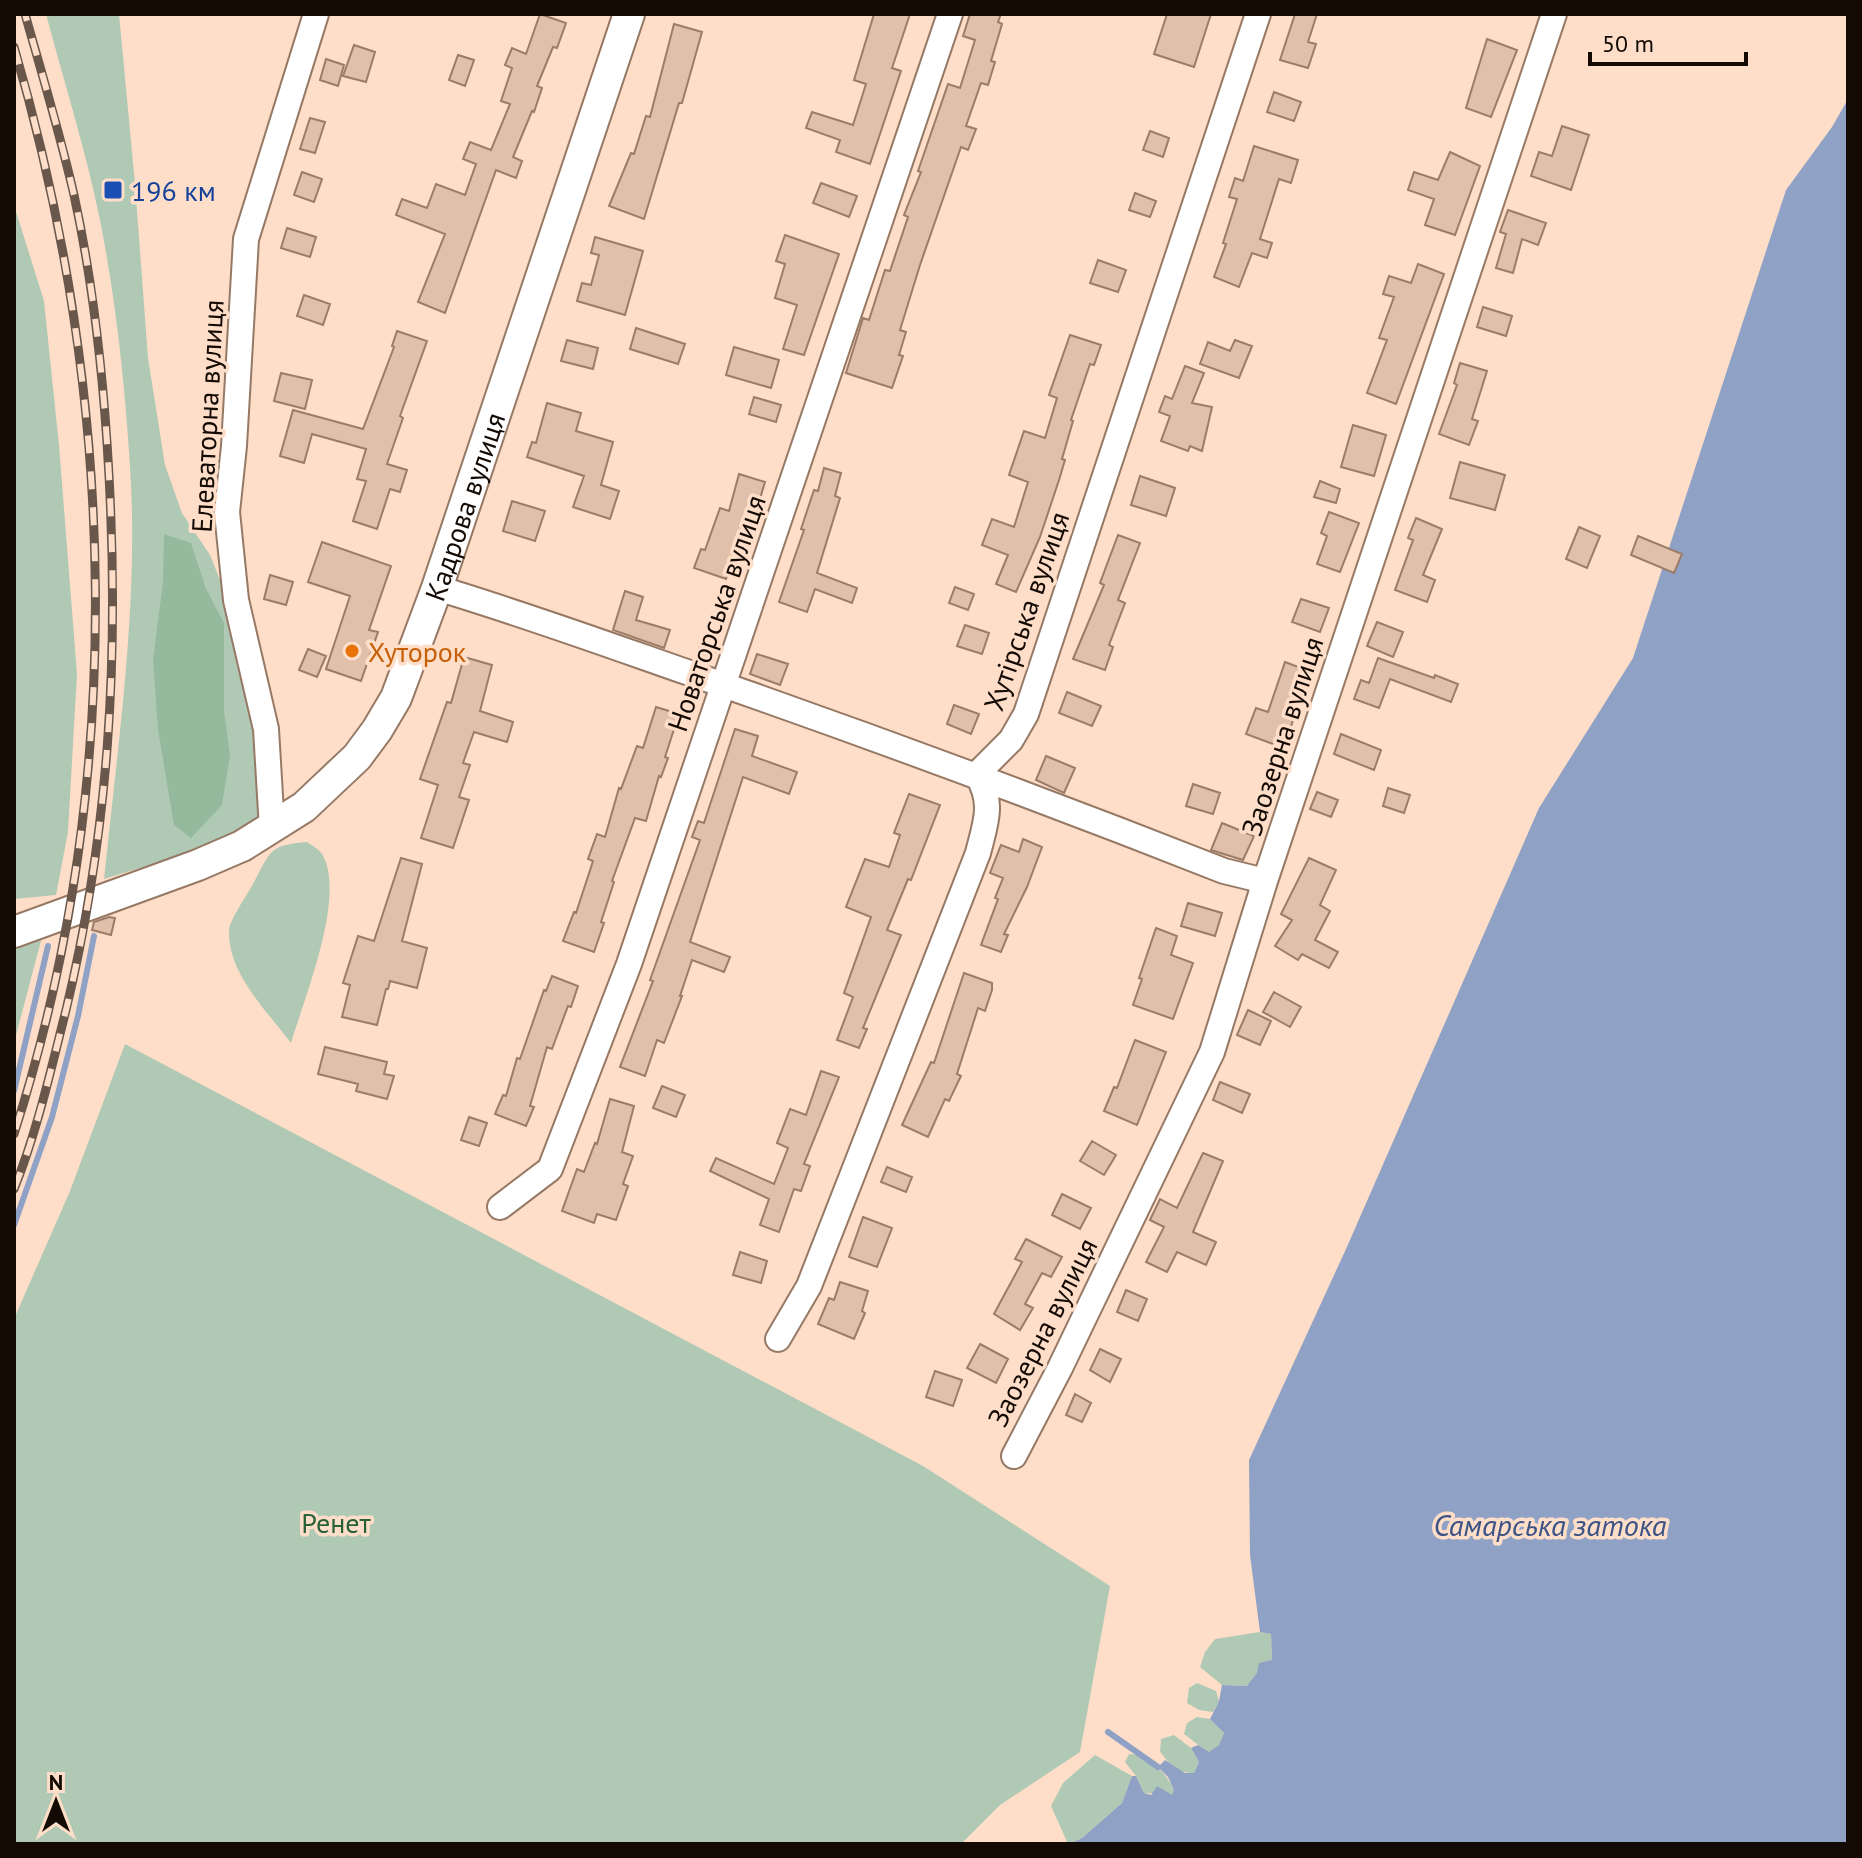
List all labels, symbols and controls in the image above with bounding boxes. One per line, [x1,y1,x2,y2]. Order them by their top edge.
scale bar [1590,16,1746,66]
text: 50 m [1602,28,1654,59]
place label: 196 км [131,172,216,209]
marker: 196 км [102,179,124,201]
street label: Елеваторна вулиця [182,299,232,533]
street label: Кадрова вулиця [415,408,513,606]
street label: Новаторська вулиця [658,490,774,736]
street label: Хутірська вулиця [975,507,1077,715]
street label: Заозерна вулиця [1232,632,1332,840]
place label: Хуторок [368,633,467,670]
marker: Хуторок [343,642,361,660]
street label: Заозерна вулиця [979,1231,1105,1433]
park label: Ренет [301,1504,372,1541]
water label: Самарська затока [1434,1505,1667,1544]
north arrow [16,1762,96,1842]
text: N [49,1768,63,1796]

